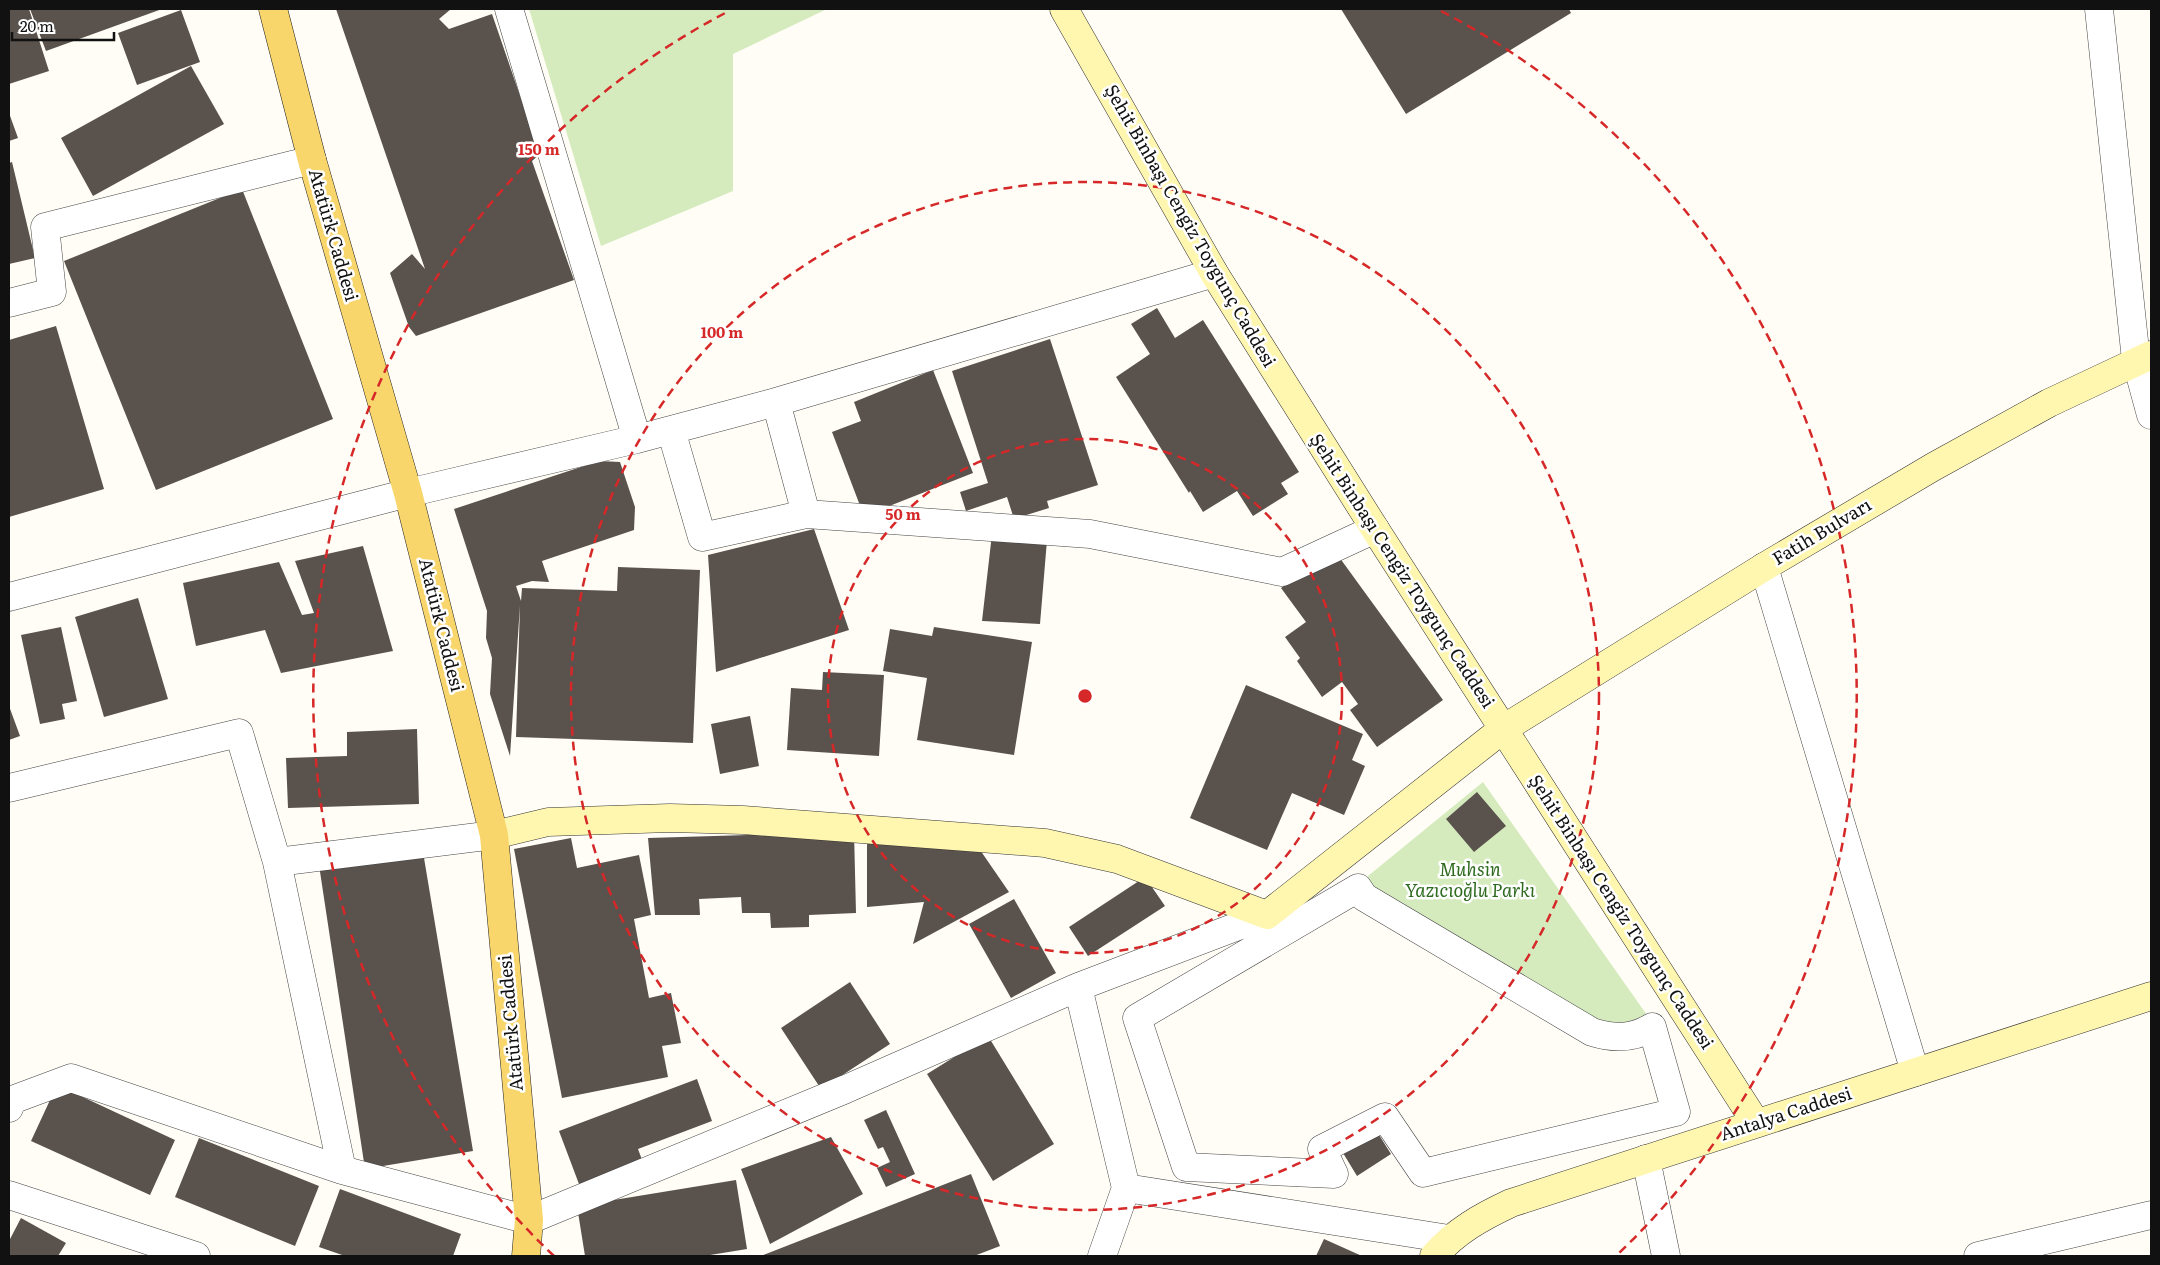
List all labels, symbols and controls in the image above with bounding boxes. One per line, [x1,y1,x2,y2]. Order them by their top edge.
scale bar [12,10,115,42]
text: 20 m [20,14,54,37]
street label: Şehit Binbaşı Cengiz Toygunç Caddesi [1099,79,1284,372]
text: 150 m [518,137,560,160]
street label: Atatürk Caddesi [303,165,366,304]
text: 100 m [701,320,743,343]
street label: Şehit Binbaşı Cengiz Toygunç Caddesi [1304,428,1502,713]
street label: Fatih Bulvarı [1767,490,1876,571]
text: 50 m [885,502,921,525]
street label: Atatürk Caddesi [413,555,472,694]
centre of rings [1076,687,1094,705]
street label: Şehit Binbaşı Cengiz Toygunç Caddesi [1523,769,1721,1054]
park label: Muhsin Yazıcıoğlu Parkı [1405,855,1536,903]
street label: Atatürk Caddesi [490,954,529,1092]
street label: Antalya Caddesi [1716,1079,1855,1147]

